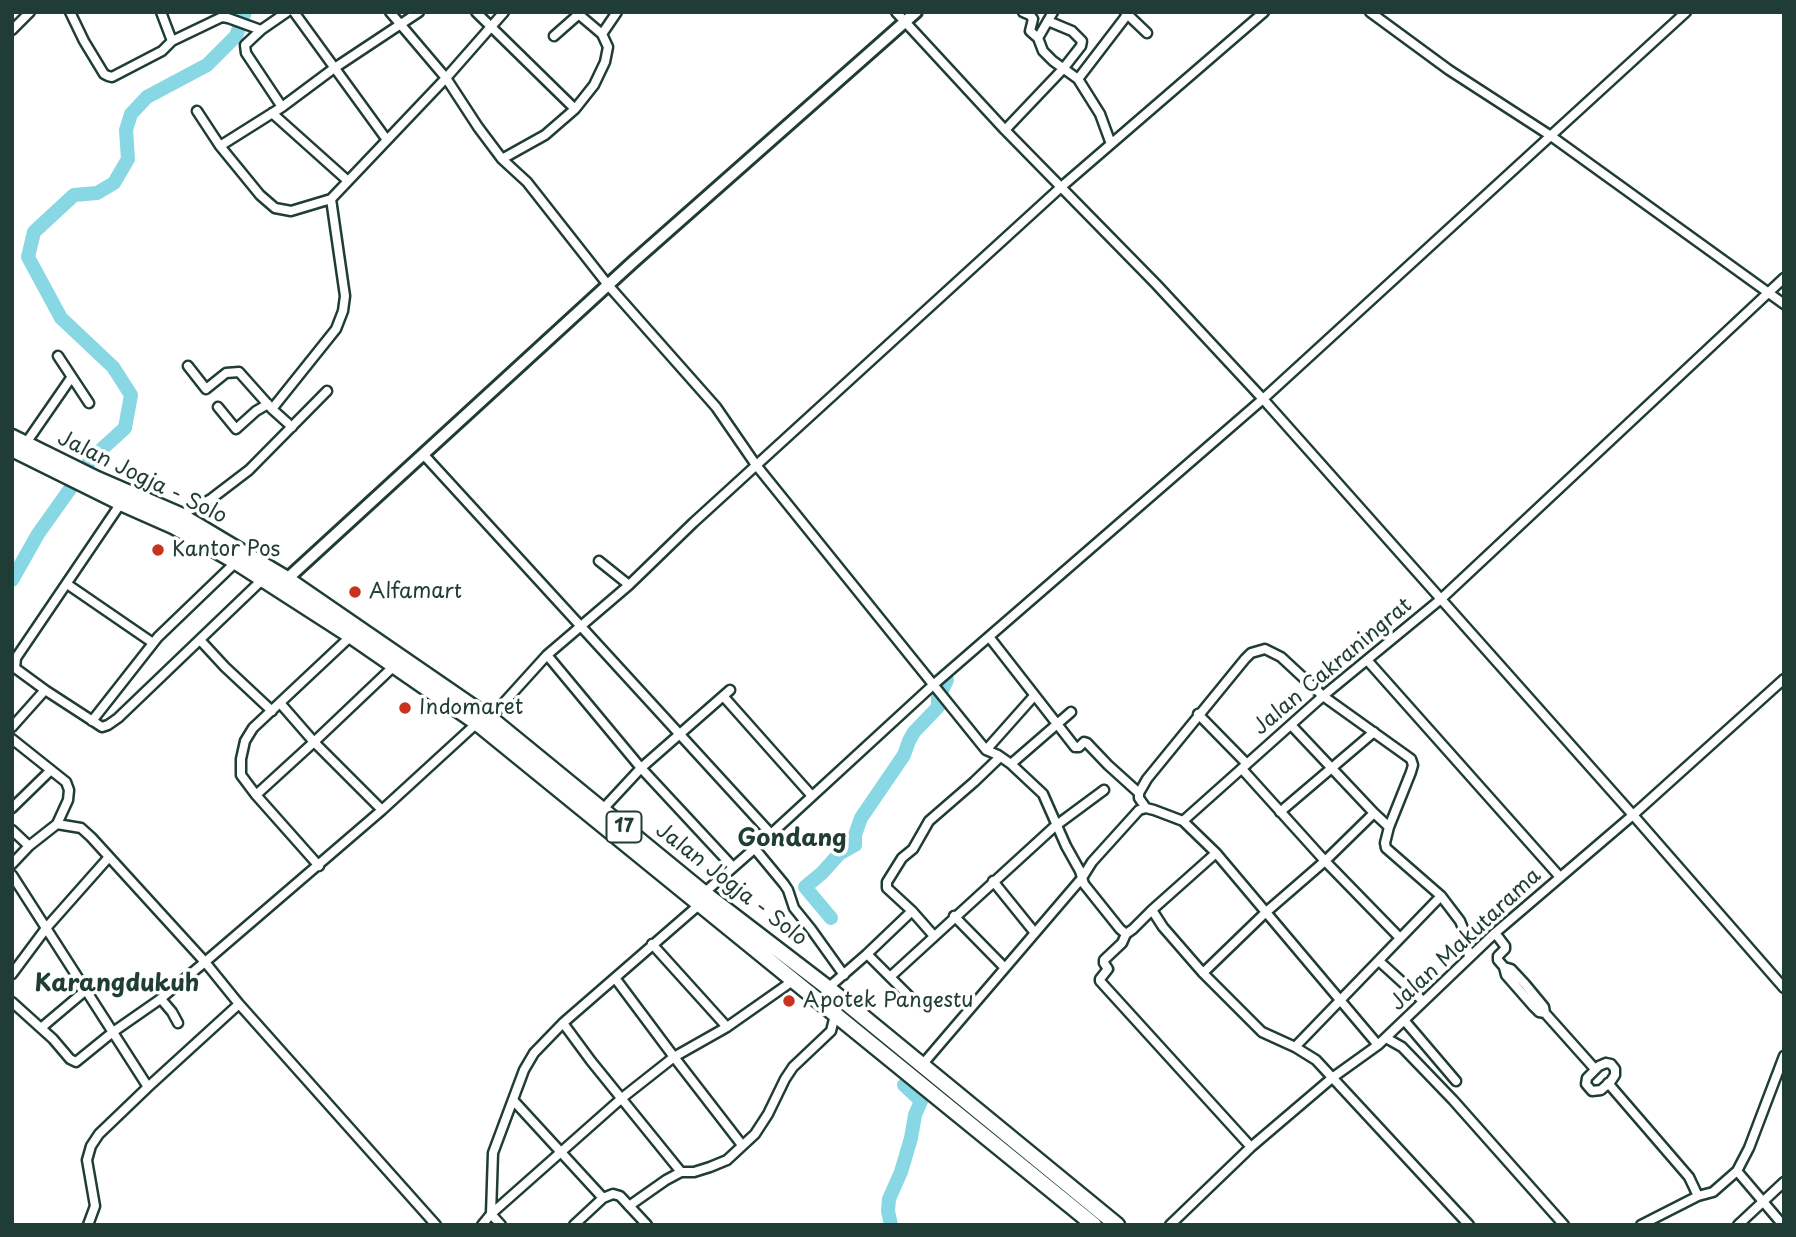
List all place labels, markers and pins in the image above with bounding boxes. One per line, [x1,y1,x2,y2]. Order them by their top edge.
place label: Kantor Pos [172,537,280,563]
marker: Kantor Pos [150,542,166,558]
place label: Alfamart [369,579,462,605]
marker: Alfamart [347,584,363,600]
place label: Indomaret [419,695,523,721]
marker: Indomaret [397,700,413,716]
place label: Apotek Pangestu [803,988,973,1014]
marker: Apotek Pangestu [781,993,797,1009]

